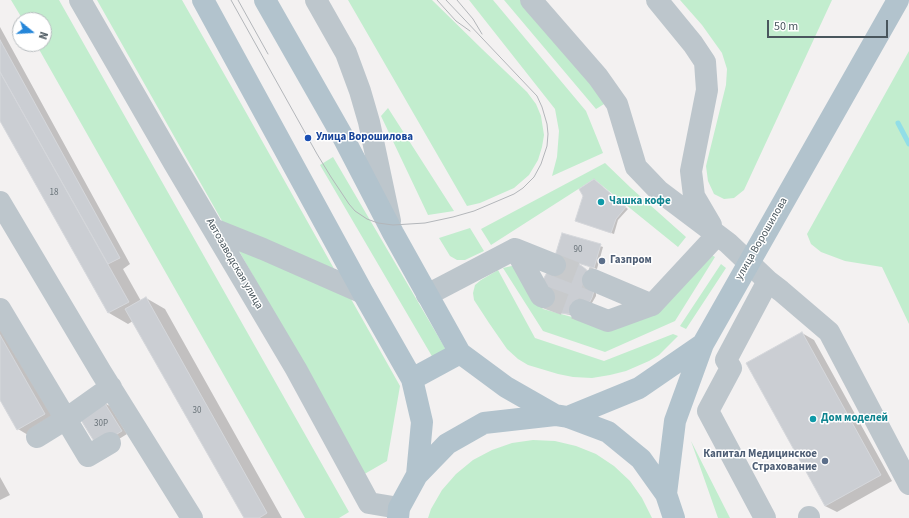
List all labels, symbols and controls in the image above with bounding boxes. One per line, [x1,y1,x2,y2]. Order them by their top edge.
north arrow [12,12,52,52]
scale bar [769,12,890,38]
text: 50 m [774,18,798,35]
text: N [35,30,51,41]
place label: Улица Ворошилова [316,131,413,145]
marker: Улица Ворошилова [303,133,313,143]
house number: 18 [50,188,58,198]
place label: Чашка кофе [609,195,671,209]
street label: улица Ворошилова [733,195,791,283]
marker: Чашка кофе [596,197,606,207]
street label: Автозаводская улица [203,216,265,312]
house number: 90 [574,245,582,255]
place label: Газпром [610,254,652,268]
marker: Газпром [597,256,607,266]
house number: 30 [193,406,201,416]
place label: Дом моделей [821,412,888,426]
marker: Дом моделей [808,414,818,424]
house number: 30Р [94,419,108,429]
place label: Капитал Медицинское Страхование [703,448,817,474]
marker: Капитал Медицинское Страхование [820,456,830,466]

